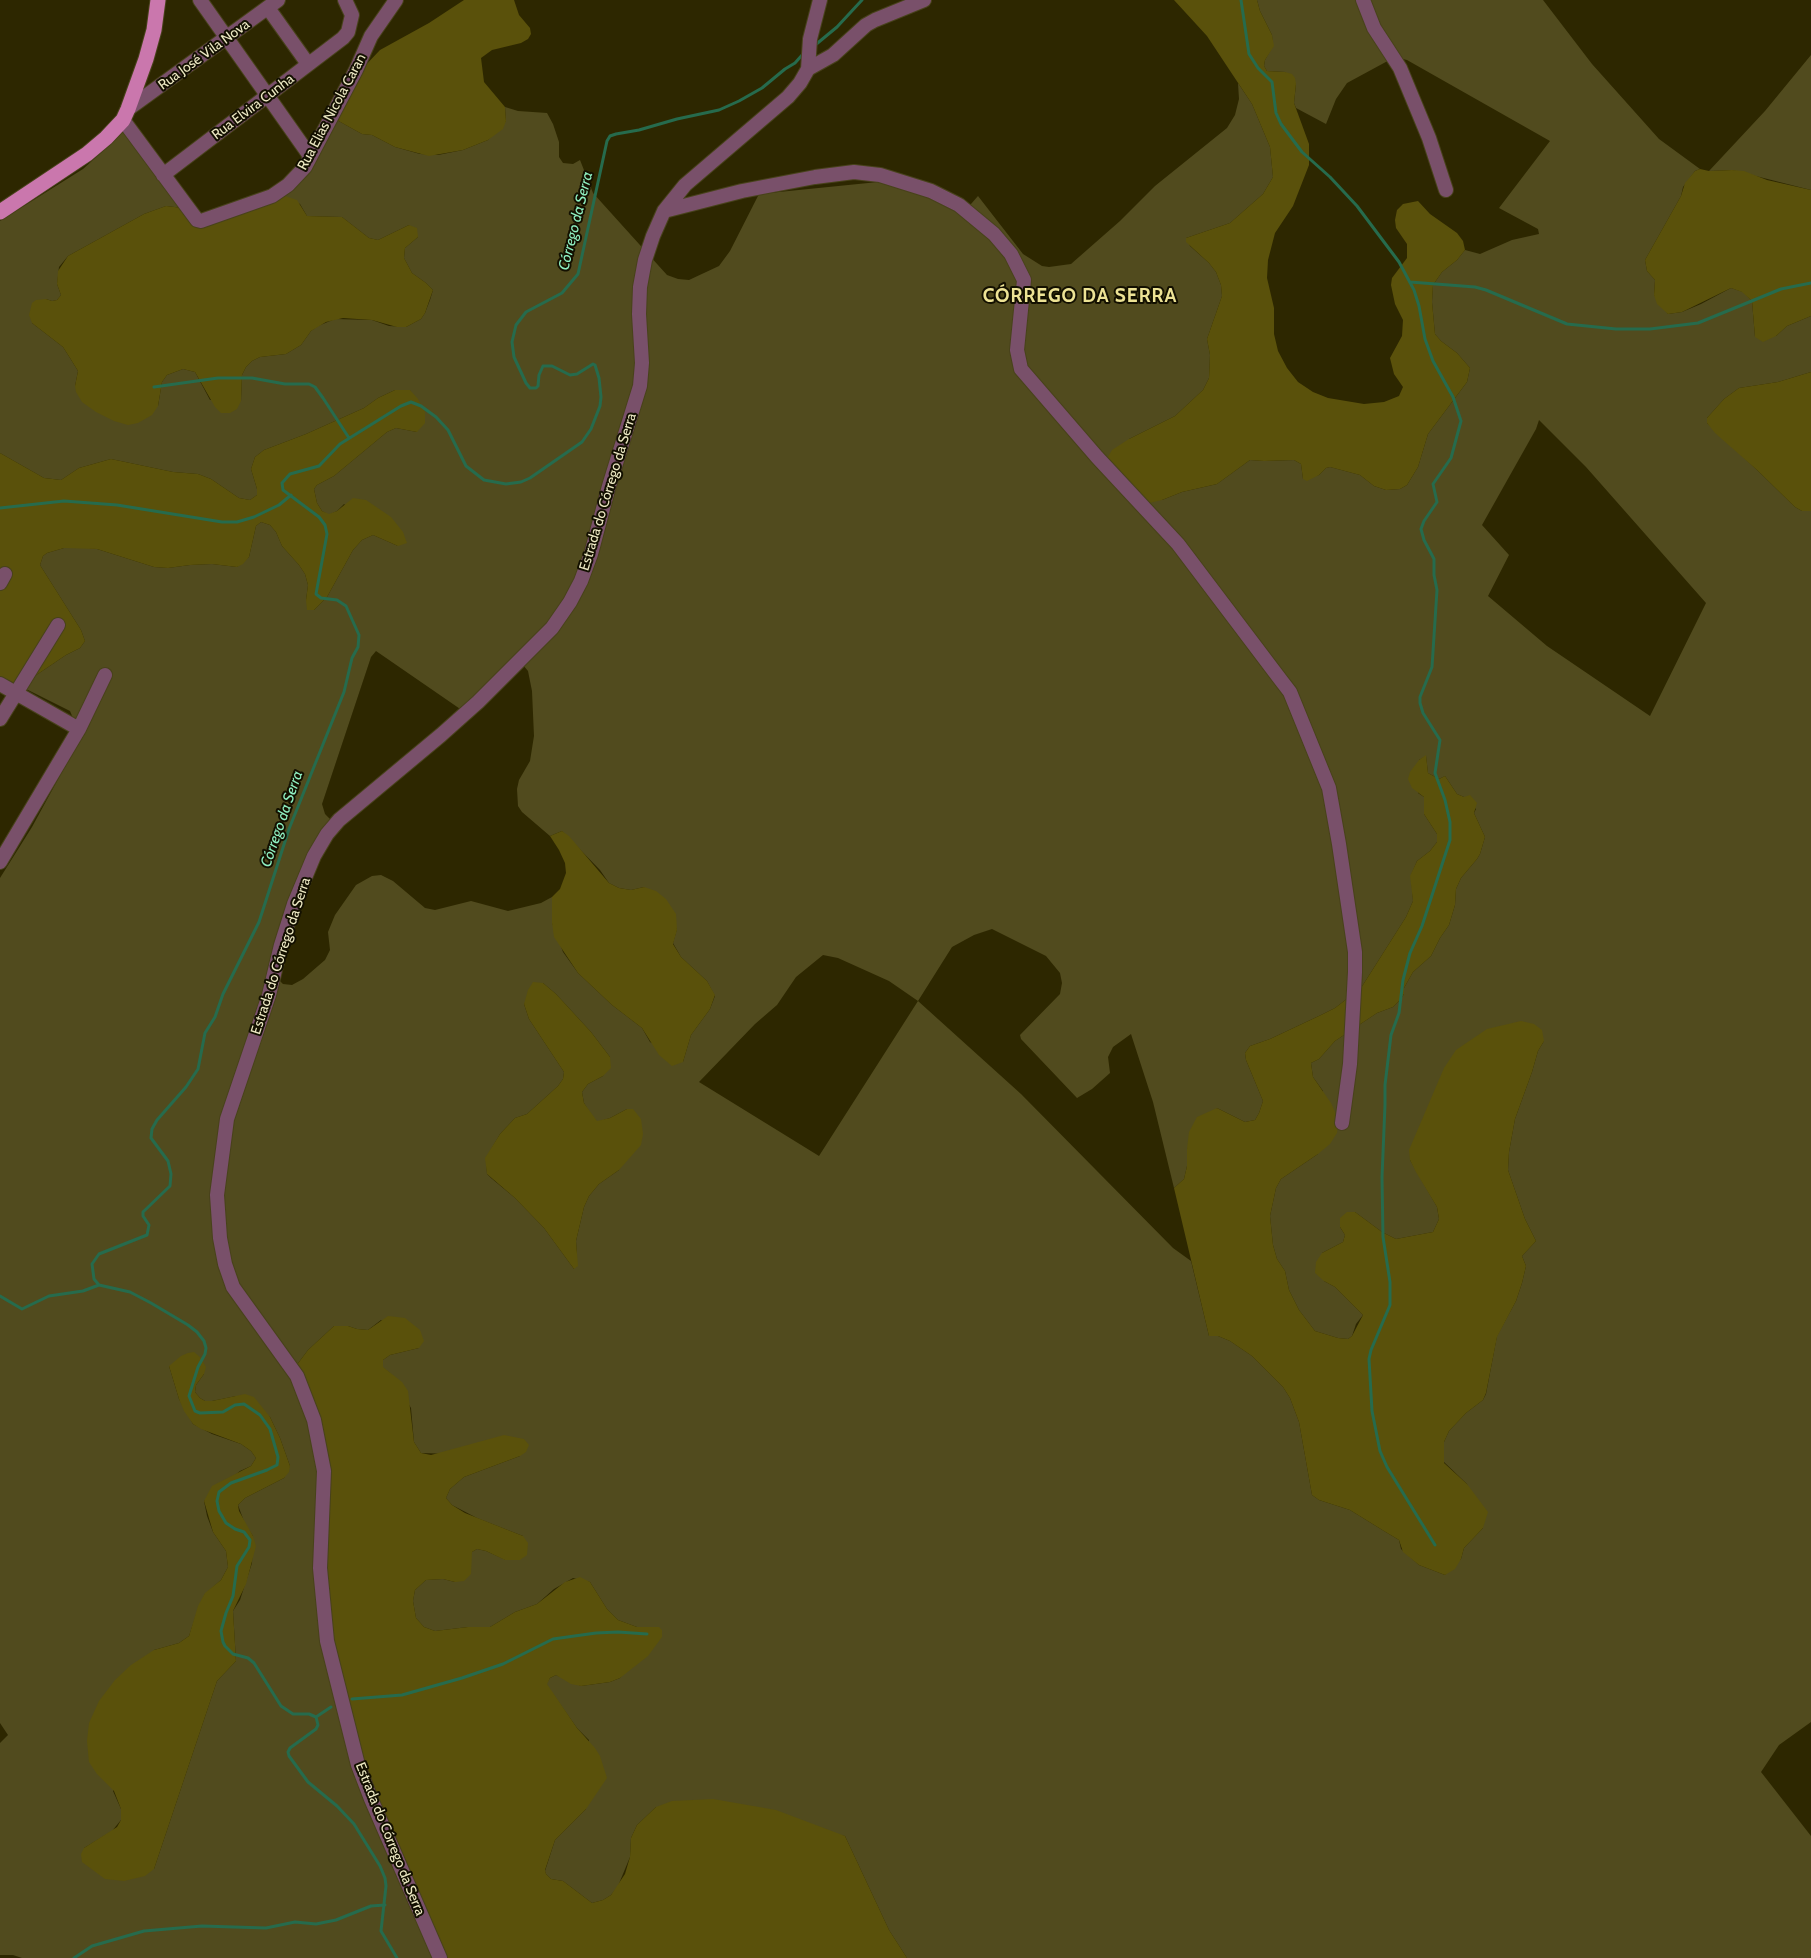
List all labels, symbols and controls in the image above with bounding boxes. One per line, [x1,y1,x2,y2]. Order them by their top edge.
street label: Rua José Vila Nova [155,16,253,94]
street label: Rua Elias Nicola Caran [294,51,370,173]
street label: Rua Elvira Cunha [209,71,297,143]
water label: Córrego da Serra [555,170,597,272]
district label: CÓRREGO DA SERRA [981,285,1179,307]
street label: Estrada do Córrego da Serra [576,411,640,573]
water label: Córrego da Serra [257,768,307,870]
street label: Estrada do Córrego da Serra [248,876,314,1036]
street label: Estrada do Córrego da Serra [352,1760,428,1918]

